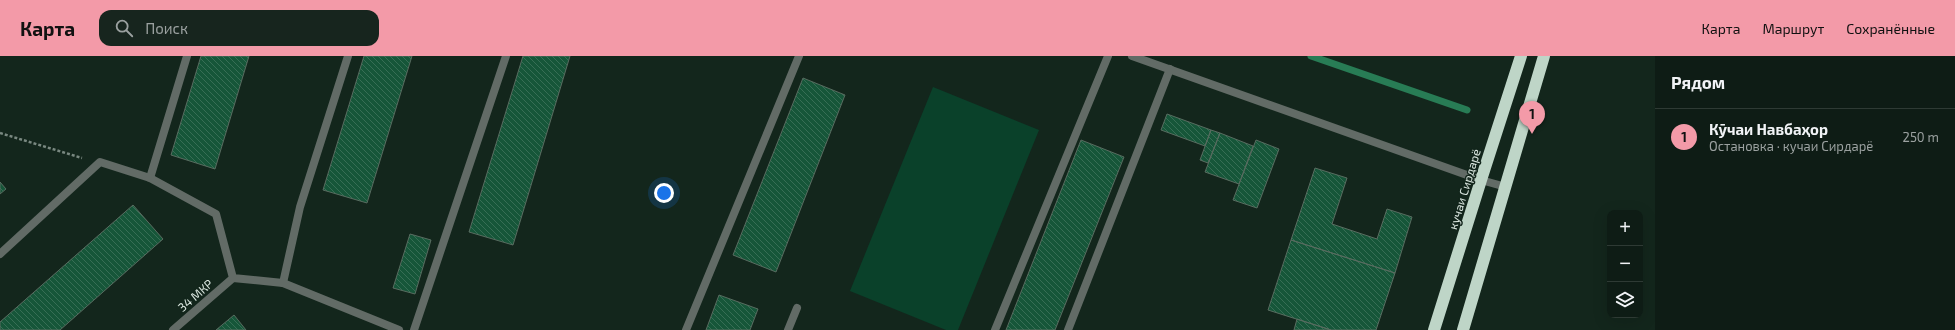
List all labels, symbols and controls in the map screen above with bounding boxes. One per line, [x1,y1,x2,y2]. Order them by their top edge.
search box [99,10,379,46]
text: Карта [20,17,75,40]
icon: search [113,17,135,39]
text: Поиск [145,19,188,37]
text: Карта [1702,20,1740,37]
text: Маршрут [1762,20,1824,37]
text: Сохранённые [1846,20,1935,37]
text: Рядом [1671,72,1725,92]
pin: 1 [1519,101,1545,134]
text: Кӯчаи Навбаҳор [1709,120,1828,138]
text: 1 [1681,129,1687,145]
text: 250 m [1903,129,1939,145]
text: Остановка · кучаи Сирдарё [1709,138,1873,154]
street label: кучаи Сирдарё [1445,147,1484,231]
your location [654,183,674,203]
map controls [1607,210,1643,318]
button: + [1607,210,1643,246]
button: − [1607,246,1643,282]
street label: 34 МКР [175,276,215,314]
button: layers [1607,282,1643,318]

